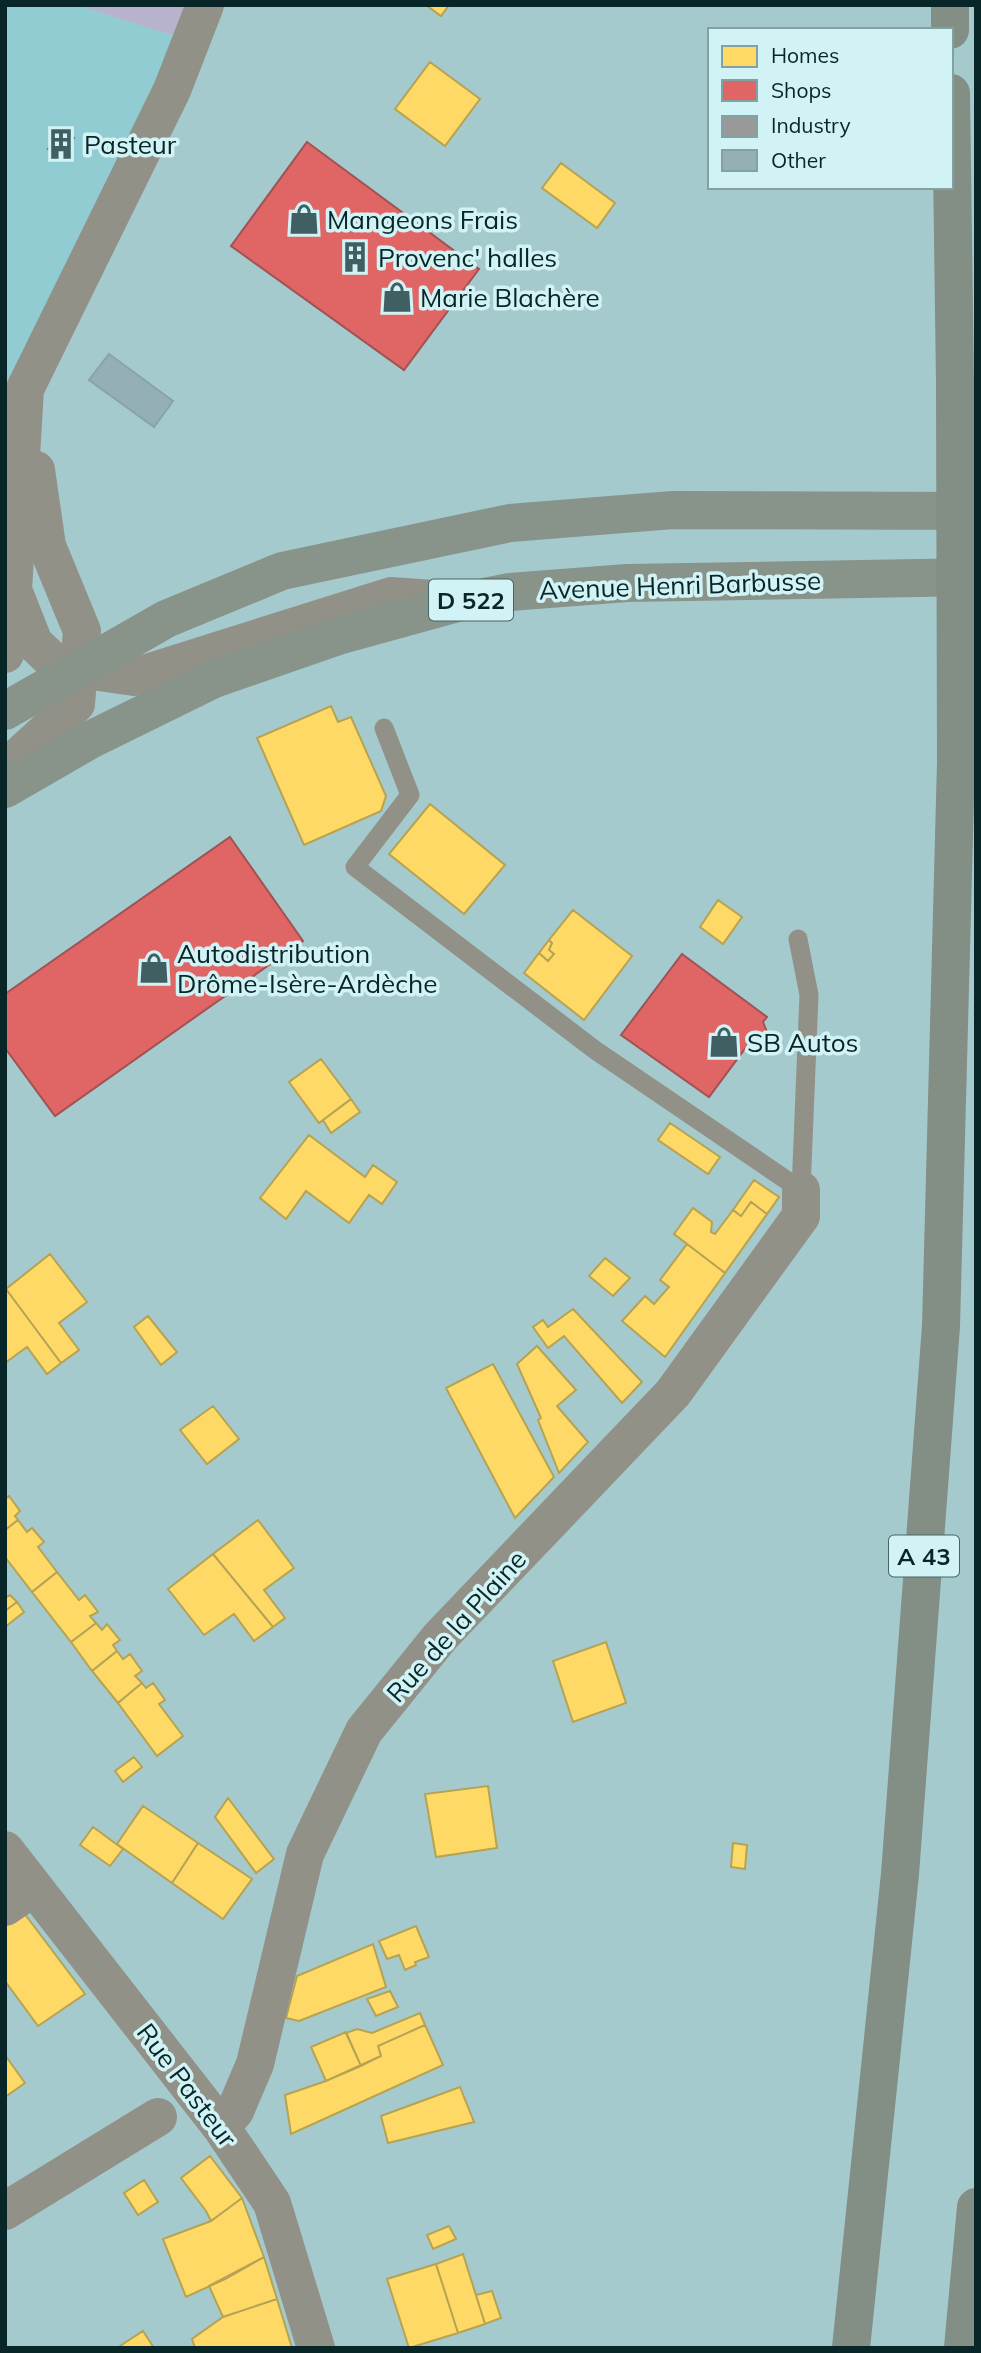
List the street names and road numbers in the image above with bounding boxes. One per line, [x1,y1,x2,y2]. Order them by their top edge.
street label: Avenue Henri Barbusse [538,564,822,606]
road number: D 522 [429,580,513,620]
road number: A 43 [889,1536,959,1576]
street label: Rue de la Plaine [379,1543,533,1709]
street label: Rue Pasteur [130,2017,244,2154]

